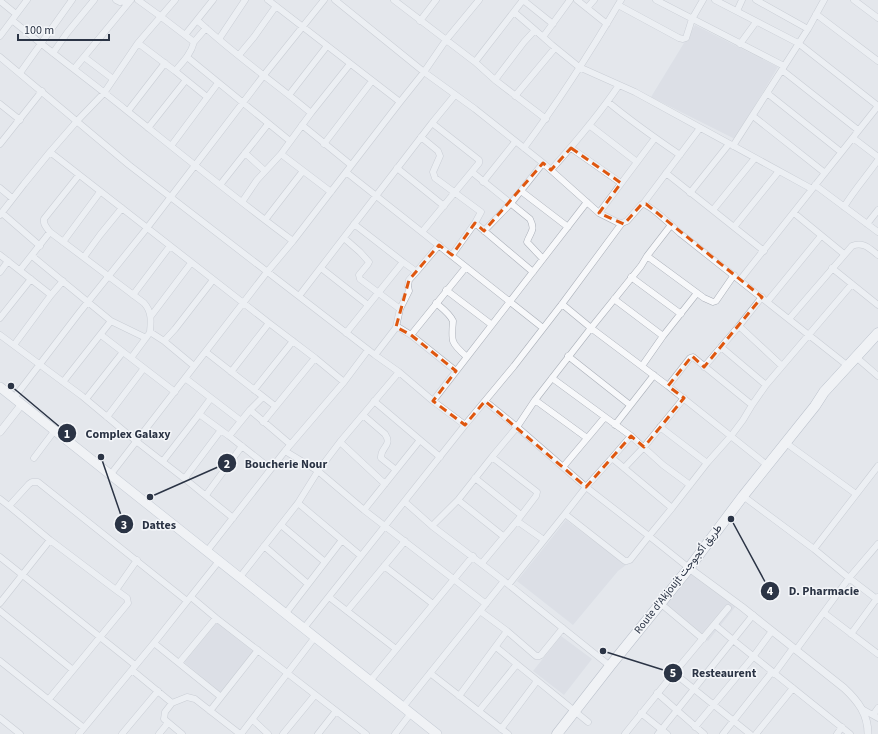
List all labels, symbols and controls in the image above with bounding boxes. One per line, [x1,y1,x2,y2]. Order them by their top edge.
scale bar [18,16,109,42]
text: 100 m [24,22,54,39]
callout: Complex Galaxy [57,421,178,445]
text: 1 [64,426,70,443]
text: Complex Galaxy [86,426,171,443]
callout: Boucherie Nour [217,451,336,475]
text: 2 [224,456,230,473]
text: Boucherie Nour [245,456,327,473]
callout: Dattes [114,512,184,536]
text: 3 [121,517,127,534]
text: Dattes [142,517,176,534]
street label: Route d'Akjoujt طريق أكجوجت [630,521,726,637]
callout: D. Pharmacie [760,579,867,603]
text: 4 [767,583,774,600]
text: D. Pharmacie [789,583,859,600]
callout: Resteaurent [663,661,764,685]
text: 5 [670,665,676,682]
text: Resteaurent [692,665,757,682]

